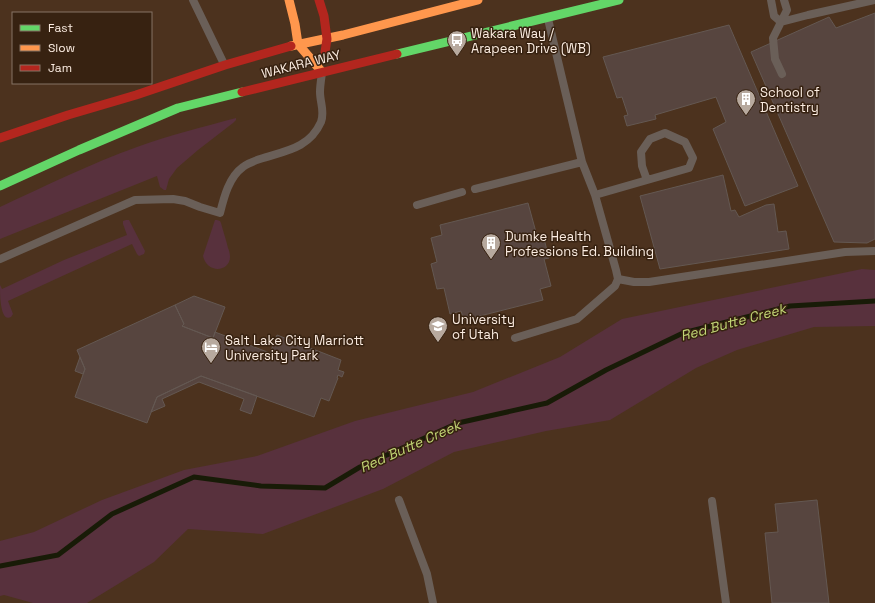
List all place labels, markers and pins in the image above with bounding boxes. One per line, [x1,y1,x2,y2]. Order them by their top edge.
place label: Wakara Way / Arapeen Drive (WB) [471,25,591,57]
bus stop icon: Wakara Way / Arapeen Drive (WB) [446,29,468,57]
place label: School of Dentistry [760,84,820,116]
building icon: School of Dentistry [735,88,757,116]
place label: Dumke Health Professions Ed. Building [505,228,654,260]
building icon: Dumke Health Professions Ed. Building [480,232,502,260]
place label: University of Utah [452,311,515,343]
school or university icon: University of Utah [427,315,449,343]
place label: Salt Lake City Marriott University Park [225,332,364,364]
hotel icon: Salt Lake City Marriott University Park [200,336,222,364]

